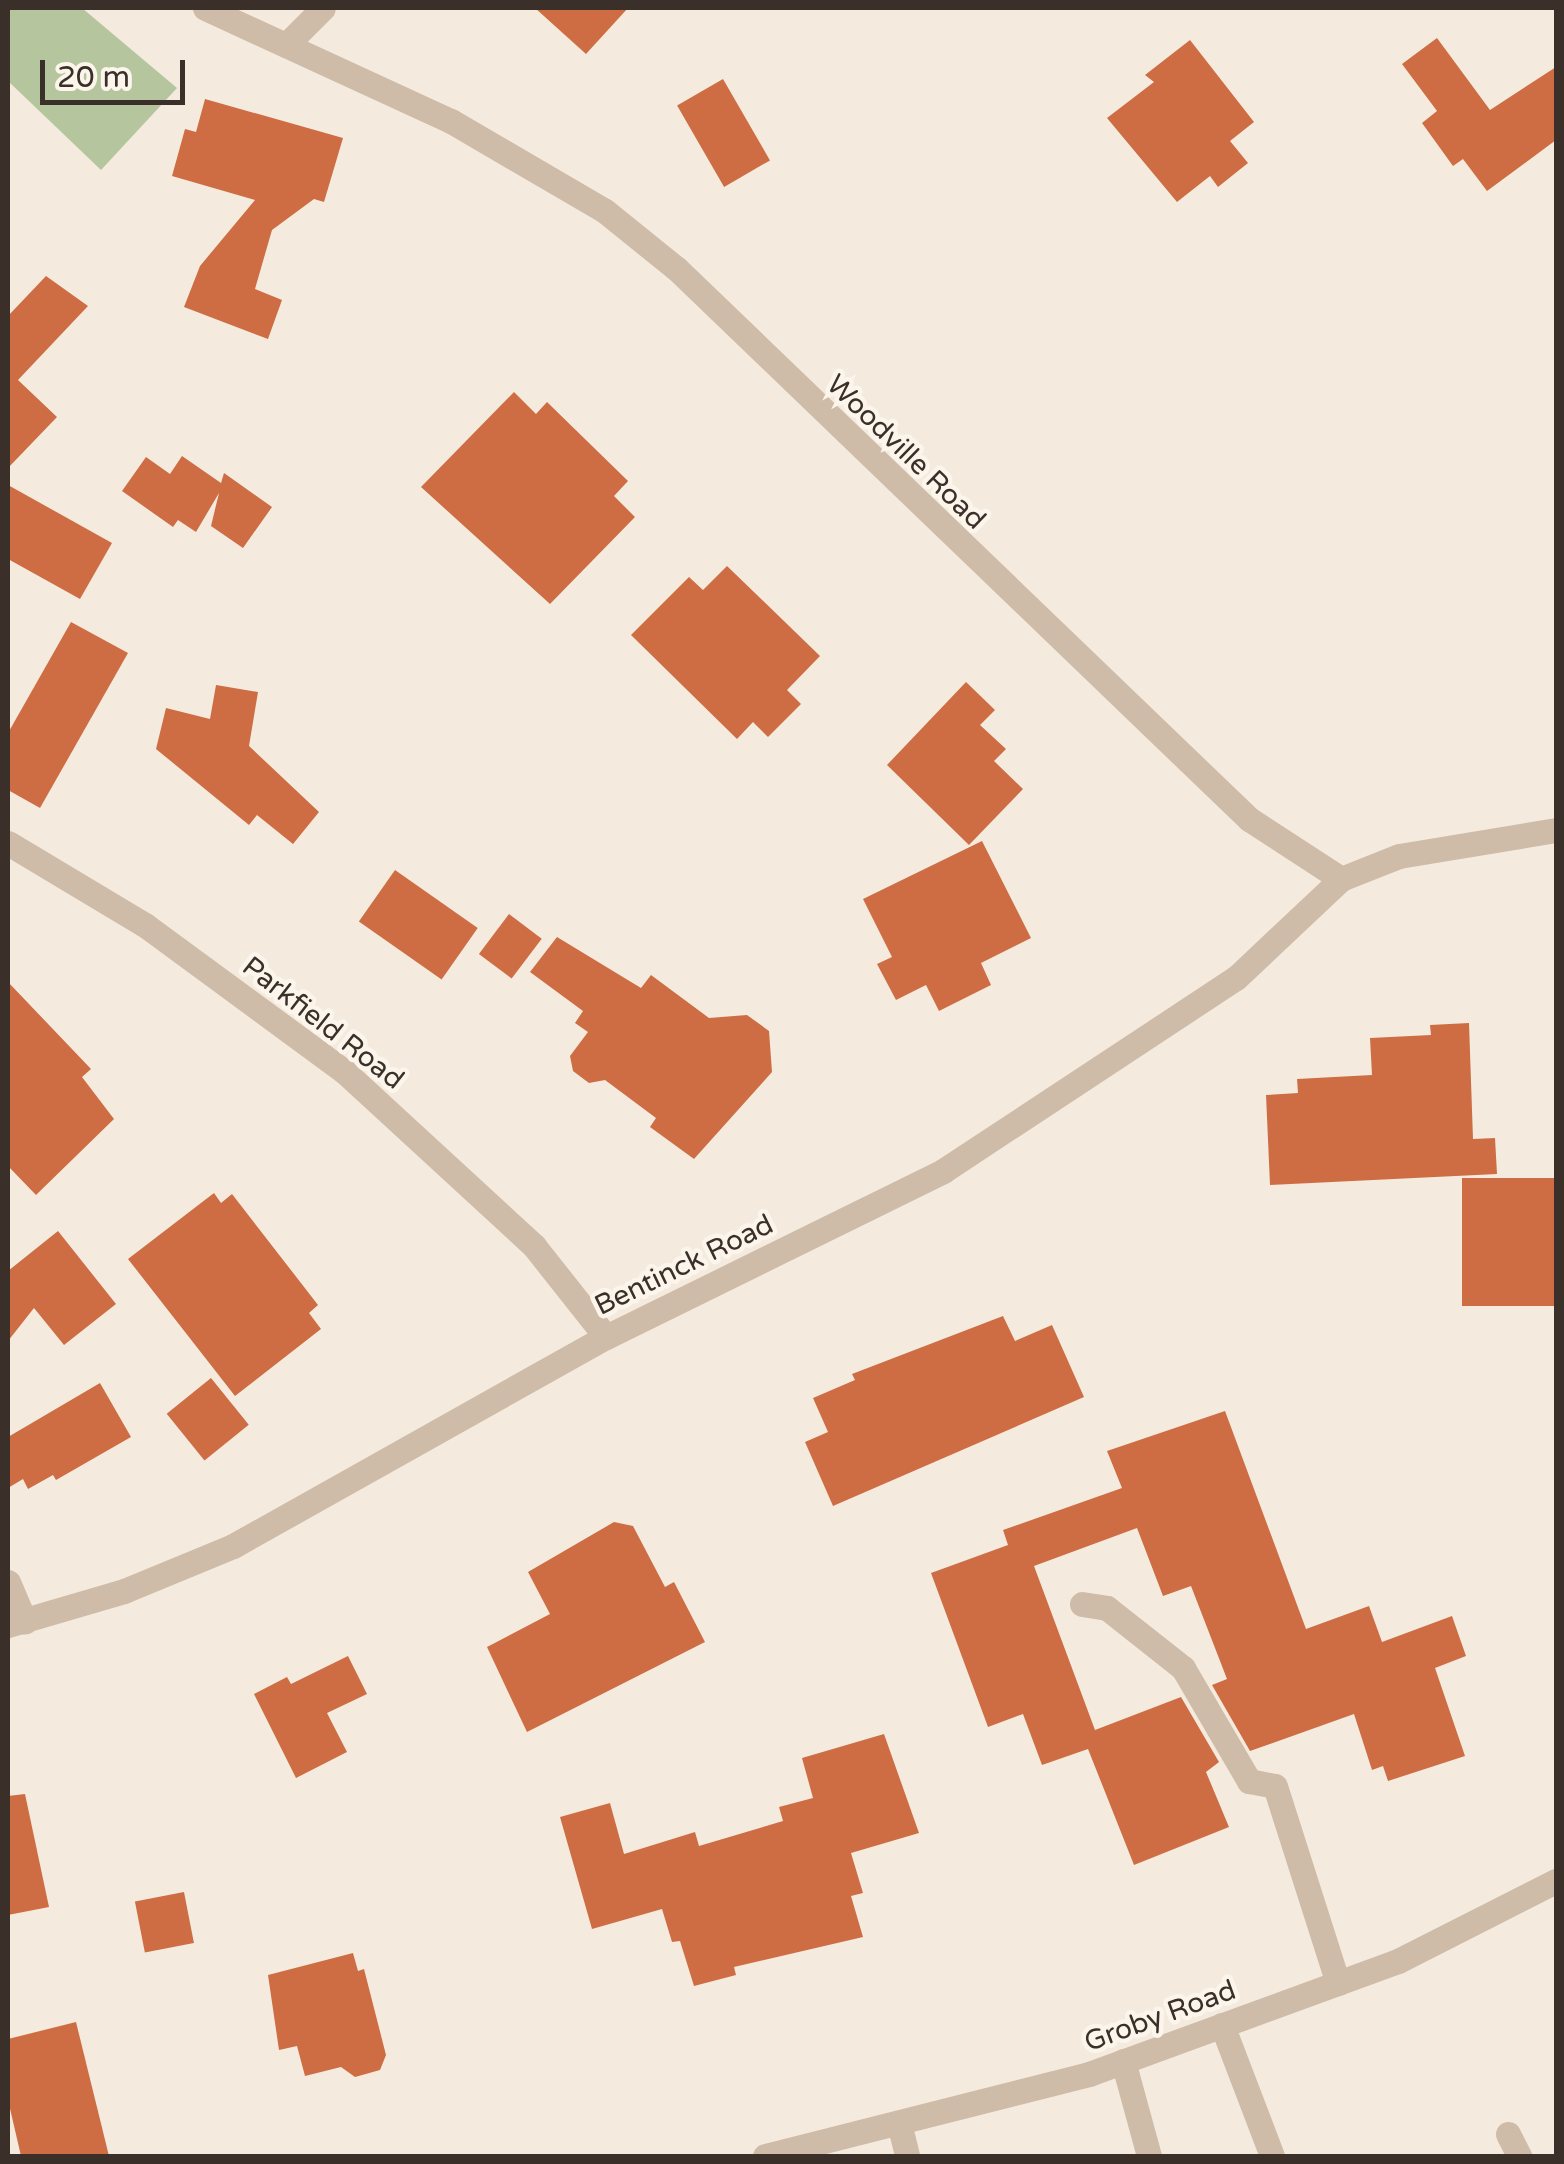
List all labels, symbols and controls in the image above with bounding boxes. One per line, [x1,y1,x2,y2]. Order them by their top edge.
scale bar [45,40,190,102]
text: 20 m [57,59,130,96]
street label: Woodville Road [820,368,992,536]
street label: Parkfield Road [236,949,410,1097]
street label: Bentinck Road [589,1207,779,1323]
street label: Groby Road [1080,1973,1240,2059]

